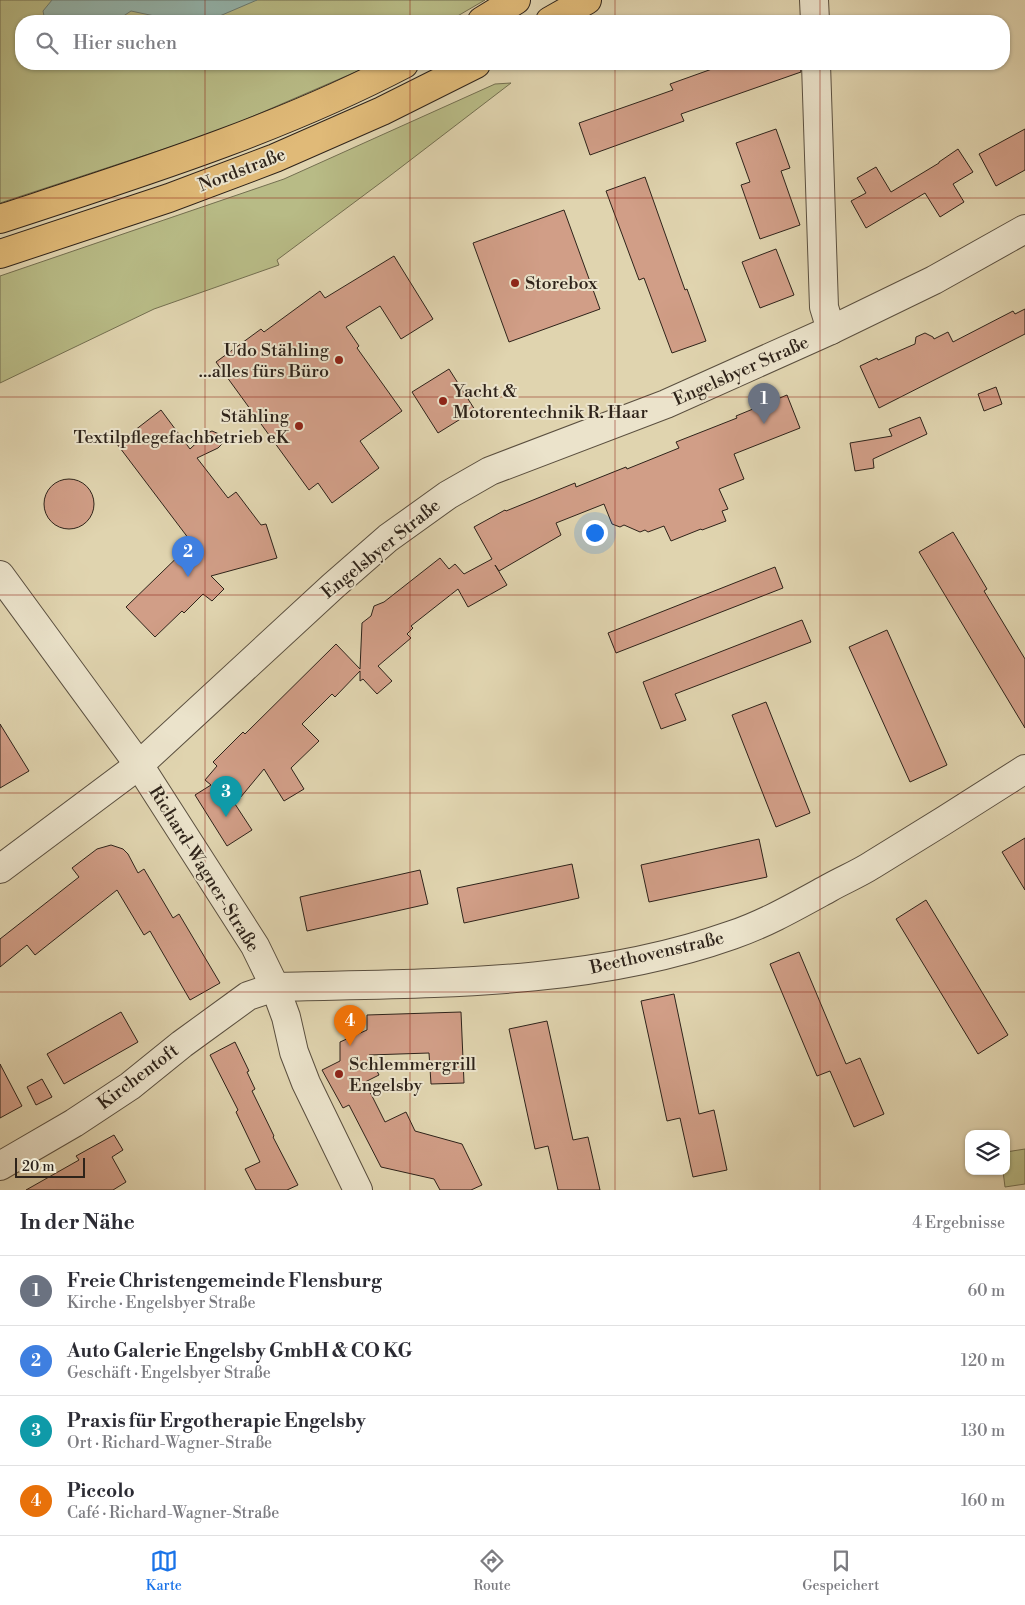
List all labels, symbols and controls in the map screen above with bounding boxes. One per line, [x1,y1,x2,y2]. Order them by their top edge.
search box [15,15,1010,70]
icon: search [33,29,61,57]
text: Hier suchen [73,31,177,55]
street label: Nordstraße [195,143,289,197]
place label: Storebox [525,272,598,295]
marker: Storebox [509,277,521,289]
street label: Engelsbyer Straße [669,331,813,411]
place label: Udo Stähling …alles fürs Büro [199,339,330,383]
marker: Udo Stähling …alles fürs Büro [333,354,345,366]
place label: Yacht & Motorentechnik R. Haar [452,380,648,424]
pin: 1 [748,383,780,424]
marker: Yacht & Motorentechnik R. Haar [437,395,449,407]
place label: Stähling Textilpflegefachbetrieb eK [74,405,291,449]
marker: Stähling Textilpflegefachbetrieb eK [293,420,305,432]
street label: Engelsbyer Straße [317,494,445,604]
your location [582,520,608,546]
pin: 2 [172,536,204,577]
pin: 3 [210,776,242,817]
street label: Richard-Wagner-Straße [143,782,265,956]
street label: Beethovenstraße [587,926,726,980]
pin: 4 [334,1005,366,1046]
street label: Kirchentoft [93,1039,184,1115]
place label: Schlemmergrill Engelsby [349,1053,477,1097]
marker: Schlemmergrill Engelsby [333,1068,345,1080]
map controls [965,1130,1010,1175]
button: layers [965,1130,1010,1175]
scale bar [15,1155,85,1178]
text: 20 m [22,1158,54,1176]
text: In der Nähe [20,1210,135,1236]
text: 4 Ergebnisse [912,1213,1005,1233]
text: Freie Christengemeinde Flensburg [67,1269,382,1293]
text: 1 [32,1281,40,1301]
text: 60 m [967,1281,1005,1301]
text: Kirche · Engelsbyer Straße [67,1293,256,1313]
text: Auto Galerie Engelsby GmbH & CO KG [67,1339,412,1363]
text: 2 [31,1351,41,1371]
text: 120 m [961,1351,1005,1371]
text: Geschäft · Engelsbyer Straße [67,1363,271,1383]
text: Praxis für Ergotherapie Engelsby [67,1409,366,1433]
text: 3 [31,1421,41,1441]
text: 130 m [961,1421,1005,1441]
text: Ort · Richard-Wagner-Straße [67,1433,272,1453]
text: Piccolo [67,1479,135,1503]
text: 4 [31,1491,41,1511]
text: 160 m [961,1491,1005,1511]
text: Café · Richard-Wagner-Straße [67,1503,279,1523]
tab: Karte [146,1547,182,1595]
tab: Route [473,1547,511,1595]
tab: Gespeichert [802,1547,879,1595]

